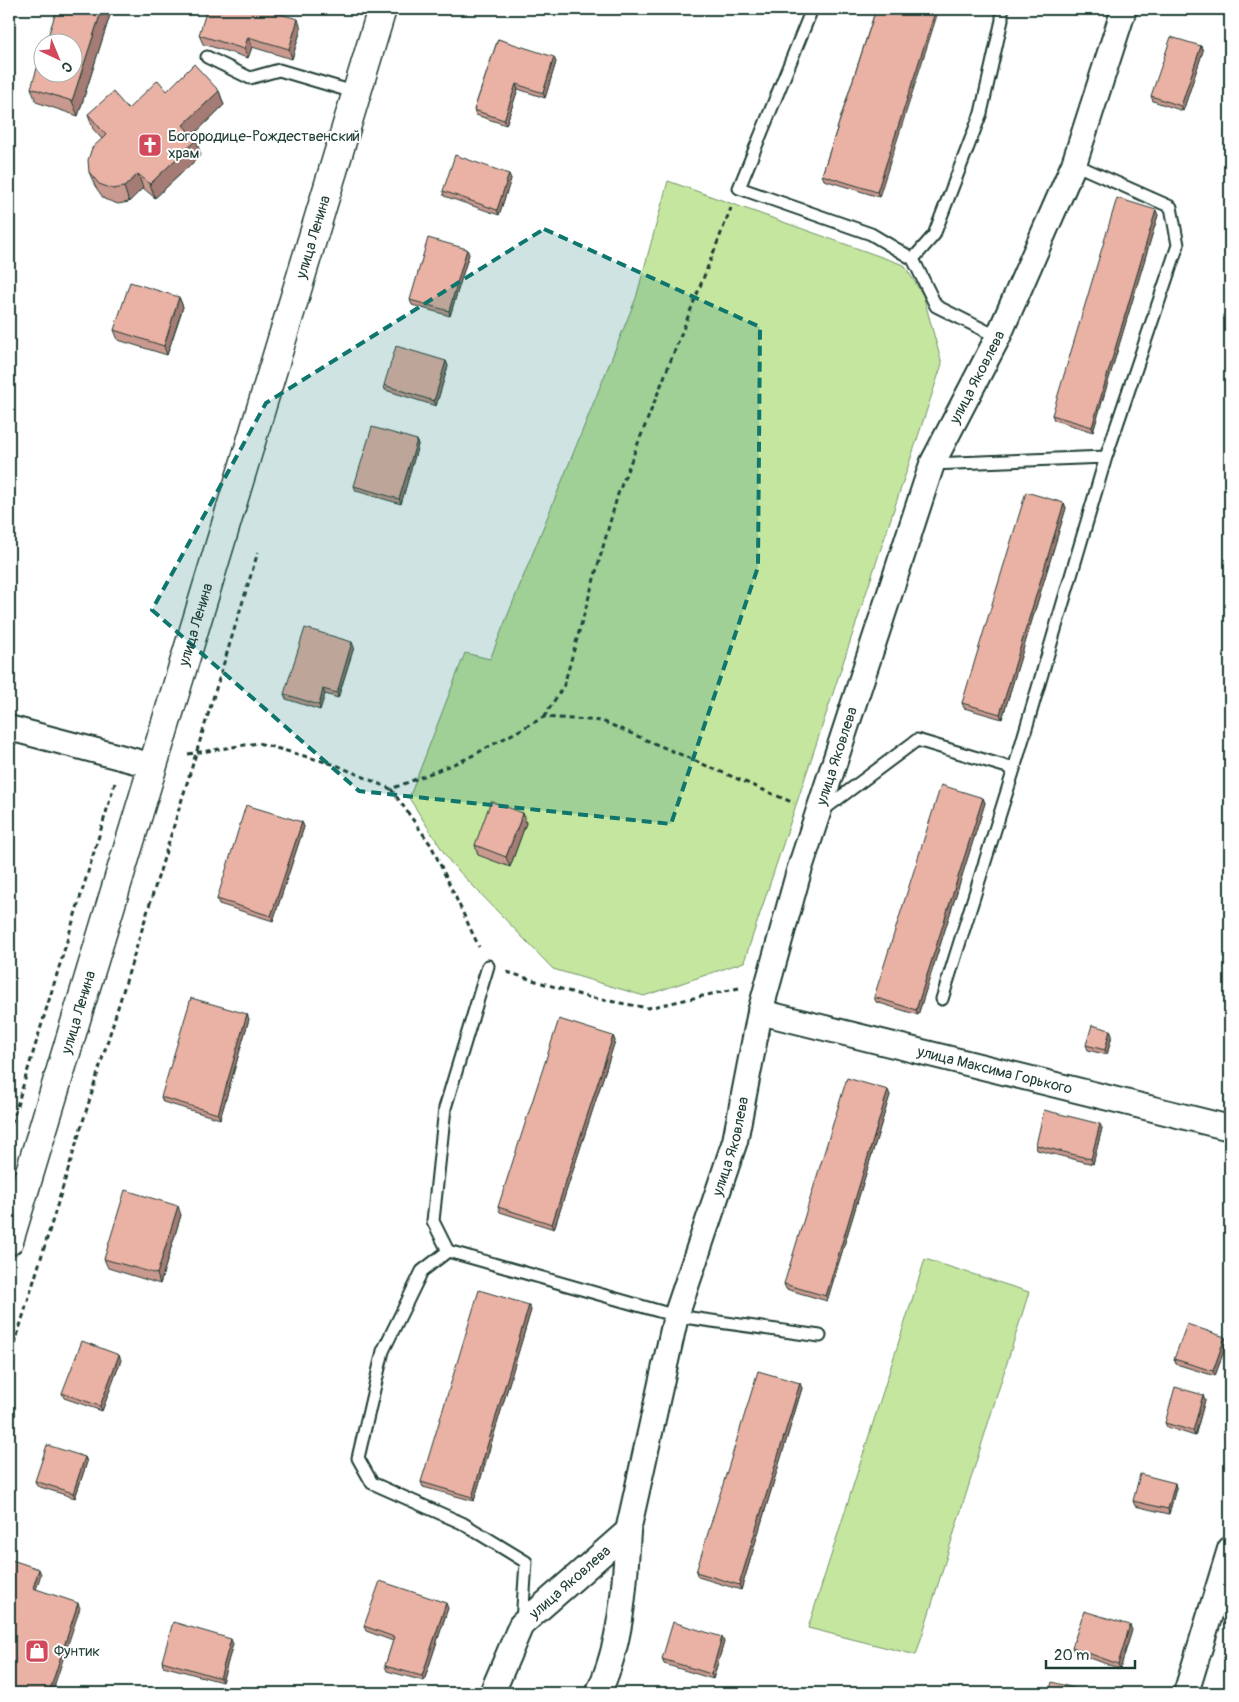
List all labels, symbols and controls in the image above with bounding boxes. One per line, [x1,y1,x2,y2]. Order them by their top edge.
north arrow [32,32,82,82]
text: С [57,58,76,76]
place label: Богородице-Рождественский храм [168,127,360,163]
church icon: Богородице-Рождественский храм [137,132,163,158]
street label: улица Ленина [292,193,335,282]
street label: улица Яковлева [945,328,1009,428]
street label: улица Ленина [174,581,218,670]
street label: улица Яковлева [812,705,862,809]
street label: улица Ленина [57,969,100,1057]
street label: улица Максима Горького [914,1042,1074,1099]
street label: улица Яковлева [708,1095,753,1200]
street label: улица Яковлева [525,1542,615,1624]
scale bar [1046,1637,1135,1669]
shop icon: Фунтик [24,1638,50,1664]
place label: Фунтик [54,1642,100,1661]
text: 20 m [1054,1646,1089,1665]

